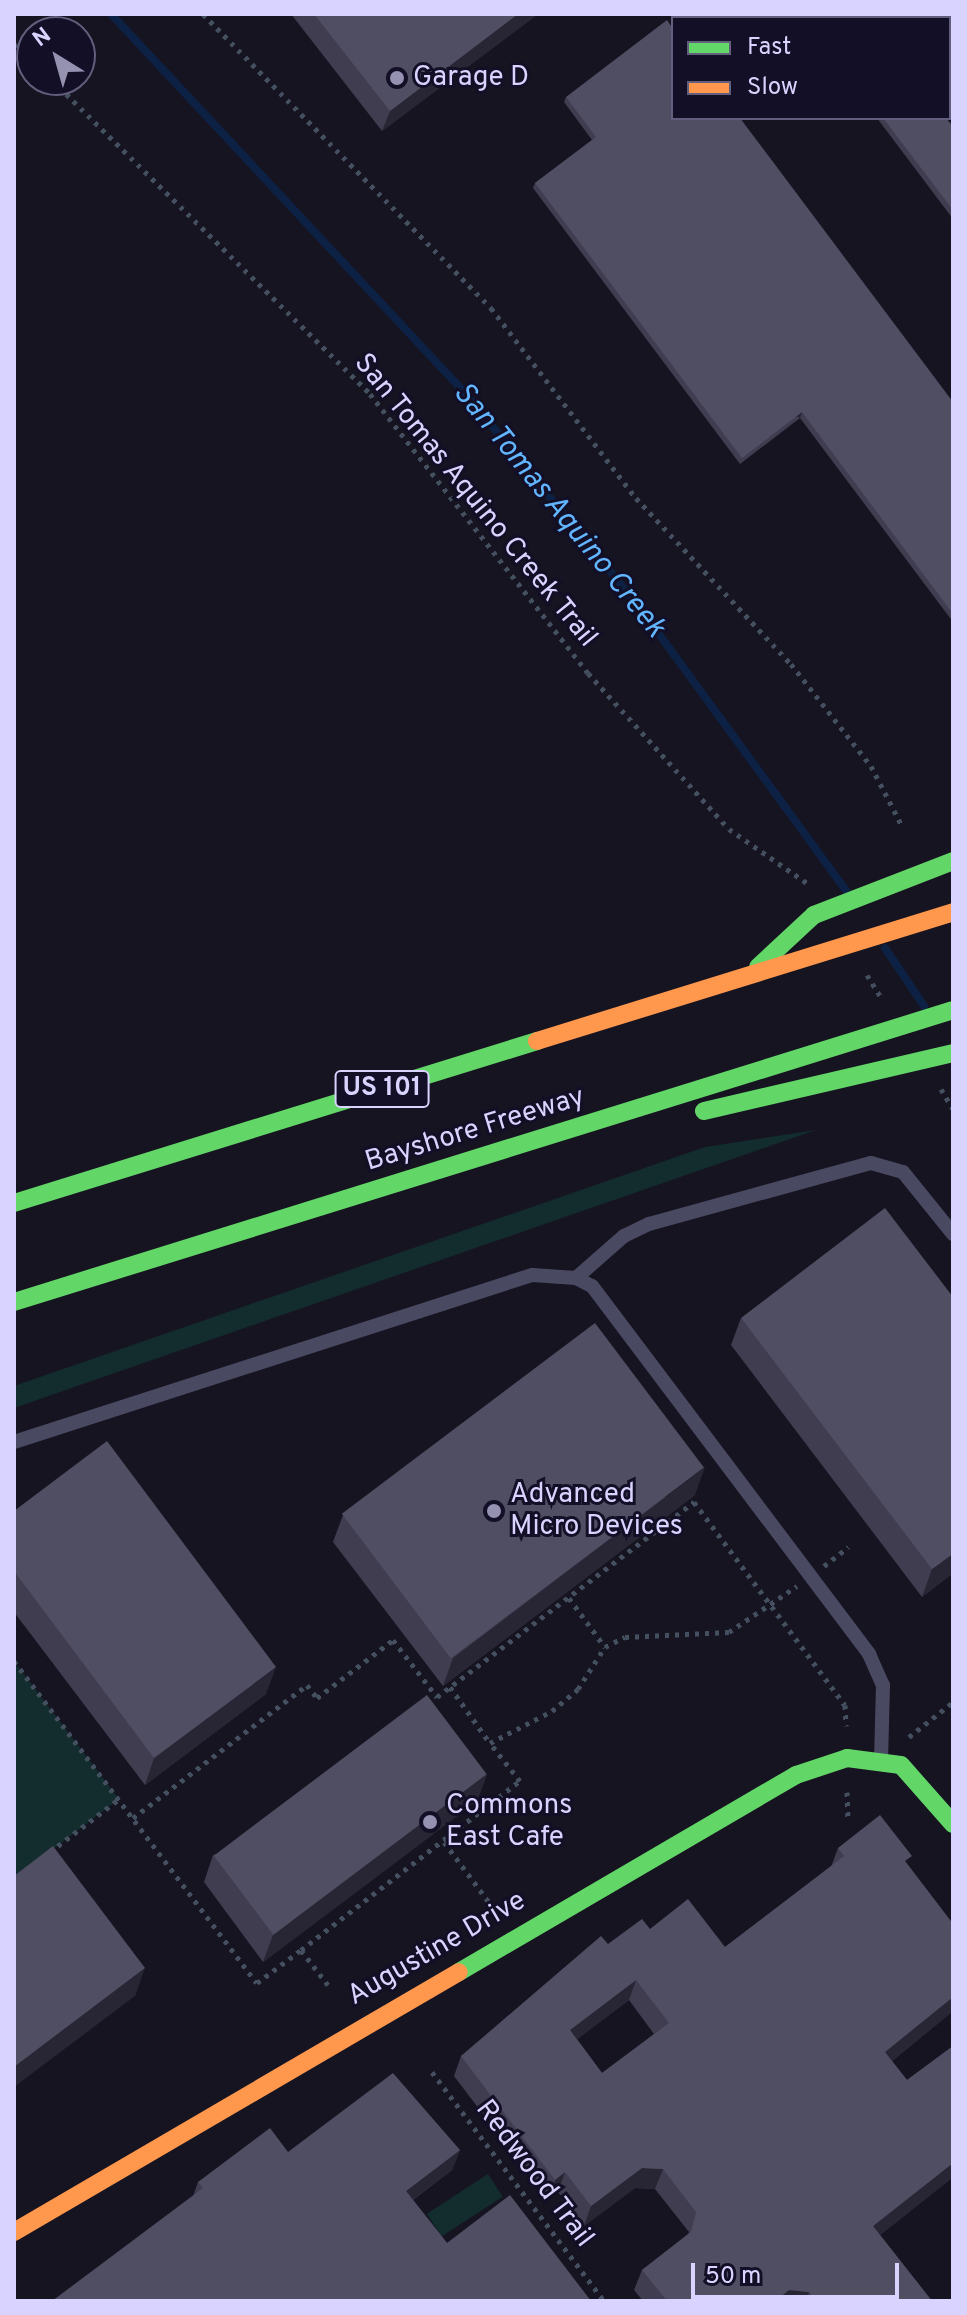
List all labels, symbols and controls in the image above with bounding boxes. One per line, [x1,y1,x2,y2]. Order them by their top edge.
north arrow [16,16,96,96]
legend [671,16,951,120]
text: N [28,23,57,54]
text: Fast [747,33,791,63]
place label: Garage D [413,61,529,95]
marker: Garage D [388,69,406,87]
text: Slow [747,73,798,103]
street label: San Tomas Aquino Creek Trail [345,346,605,656]
water label: San Tomas Aquino Creek [443,375,673,647]
road number: US 101 [334,1067,430,1111]
street label: Bayshore Freeway [361,1081,589,1179]
place label: Advanced Micro Devices [510,1478,683,1544]
marker: Advanced Micro Devices [485,1502,503,1520]
place label: Commons East Cafe [446,1789,572,1855]
marker: Commons East Cafe [421,1813,439,1831]
street label: Augustine Drive [342,1884,532,2014]
street label: Redwood Trail [467,2093,601,2255]
scale bar [695,2247,903,2297]
text: 50 m [705,2262,761,2292]

